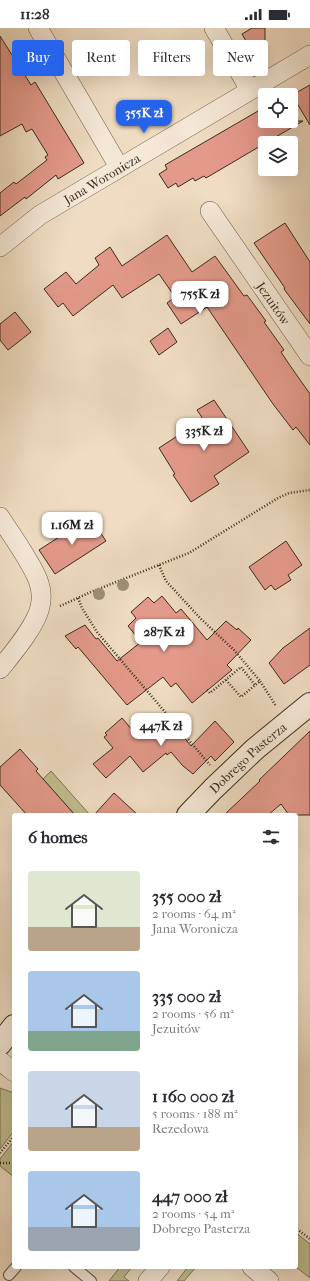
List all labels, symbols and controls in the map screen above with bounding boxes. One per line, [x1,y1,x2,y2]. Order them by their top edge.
text: 11:28 [20,5,50,23]
chip: Buy [12,40,64,76]
chip: Rent [72,40,130,76]
chip: Filters [138,40,205,76]
chip: New [213,40,268,76]
map controls [258,88,298,176]
button: locate [258,88,298,128]
pin: 355K zł [107,100,181,134]
text: 355K zł [125,105,163,120]
button: layers [258,136,298,176]
street label: Jana Woronicza [60,150,144,208]
street label: Jezuitów [253,278,293,328]
pin: 755K zł [163,281,237,315]
text: 755K zł [180,286,220,301]
pin: 335K zł [167,418,241,452]
text: 335K zł [185,423,223,438]
pin: 1.16M zł [31,512,113,546]
text: 1.16M zł [51,517,93,532]
pin: 287K zł [127,619,201,653]
text: 287K zł [143,624,185,639]
pin: 447K zł [124,713,198,747]
text: 447K zł [140,718,182,733]
street label: Dobrego Pasterza [207,719,290,796]
icon: filters [260,826,282,848]
text: 6 homes [28,827,88,847]
text: 355 000 zł [152,886,221,906]
icon: home [60,887,108,935]
text: 2 rooms · 64 m² [152,906,236,921]
text: Jana Woronicza [152,921,238,936]
text: 335 000 zł [152,986,221,1006]
icon: home [60,987,108,1035]
text: 2 rooms · 56 m² [152,1006,234,1021]
text: Jezuitów [152,1021,201,1036]
text: 1 160 000 zł [152,1086,234,1106]
icon: home [60,1087,108,1135]
text: 5 rooms · 188 m² [152,1106,238,1121]
text: Rezedowa [152,1121,209,1136]
text: 447 000 zł [152,1186,228,1206]
icon: home [60,1187,108,1235]
text: 2 rooms · 54 m² [152,1206,234,1221]
text: Dobrego Pasterza [152,1221,250,1236]

